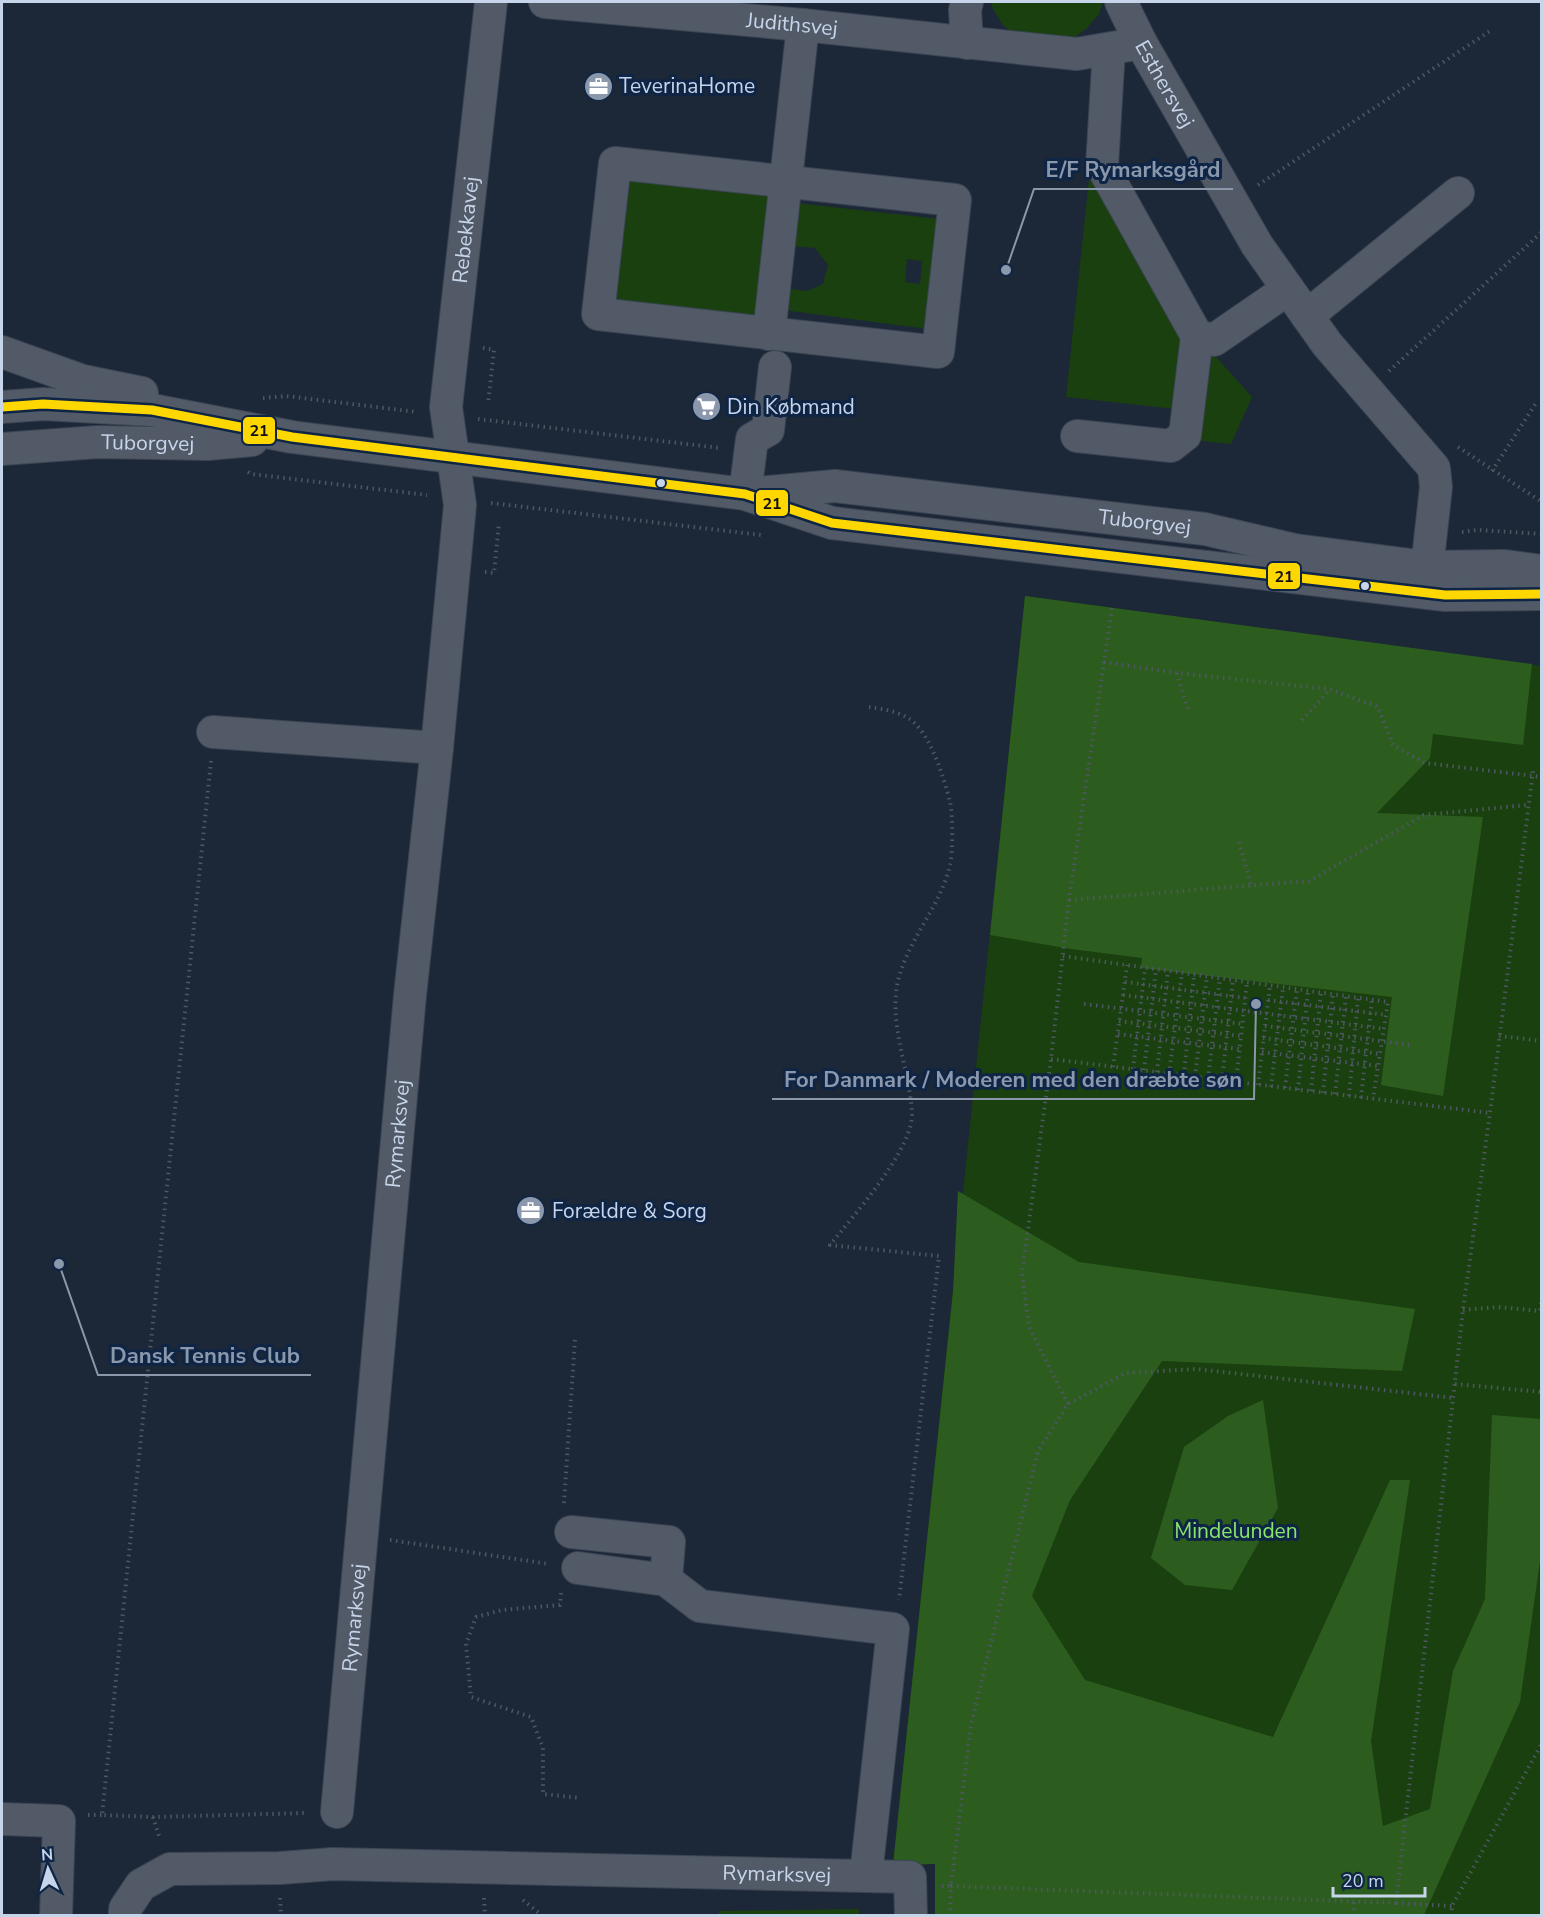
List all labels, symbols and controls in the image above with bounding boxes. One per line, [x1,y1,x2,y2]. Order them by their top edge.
street label: Judithsvej [744,6,839,43]
street label: Esthersvej [1128,35,1201,133]
office icon: TeverinaHome [582,70,614,102]
place label: TeverinaHome [619,72,755,100]
callout: E/F Rymarksgård [1034,149,1233,189]
text: E/F Rymarksgård [1046,155,1220,185]
street label: Rebekkavej [446,175,486,285]
supermarket icon: Din Købmand [690,391,722,423]
place label: Din Købmand [727,393,855,421]
line badge: 21 [242,416,276,445]
text: 21 [249,420,269,442]
street label: Tuborgvej [101,428,195,458]
unlabelled marker [655,477,667,489]
line badge: 21 [755,489,789,517]
text: 21 [762,493,782,515]
street label: Tuborgvej [1097,503,1193,541]
line badge: 21 [1267,562,1301,590]
text: 21 [1274,566,1294,588]
unlabelled marker [1359,580,1371,592]
callout: For Danmark / Moderen med den dræbte søn [772,1059,1254,1099]
text: For Danmark / Moderen med den dræbte søn [784,1065,1242,1095]
street label: Rymarksvej [379,1078,416,1189]
office icon: Forældre & Sorg [515,1195,547,1227]
place label: Forældre & Sorg [552,1197,707,1225]
callout: Dansk Tennis Club [98,1335,311,1375]
text: Dansk Tennis Club [110,1341,300,1371]
park label: Mindelunden [1174,1517,1298,1545]
street label: Rymarksvej [336,1562,373,1673]
north arrow [18,1839,78,1899]
text: N [40,1844,54,1866]
street label: Rymarksvej [722,1859,831,1889]
scale bar [1333,1860,1424,1898]
text: 20 m [1342,1869,1384,1893]

